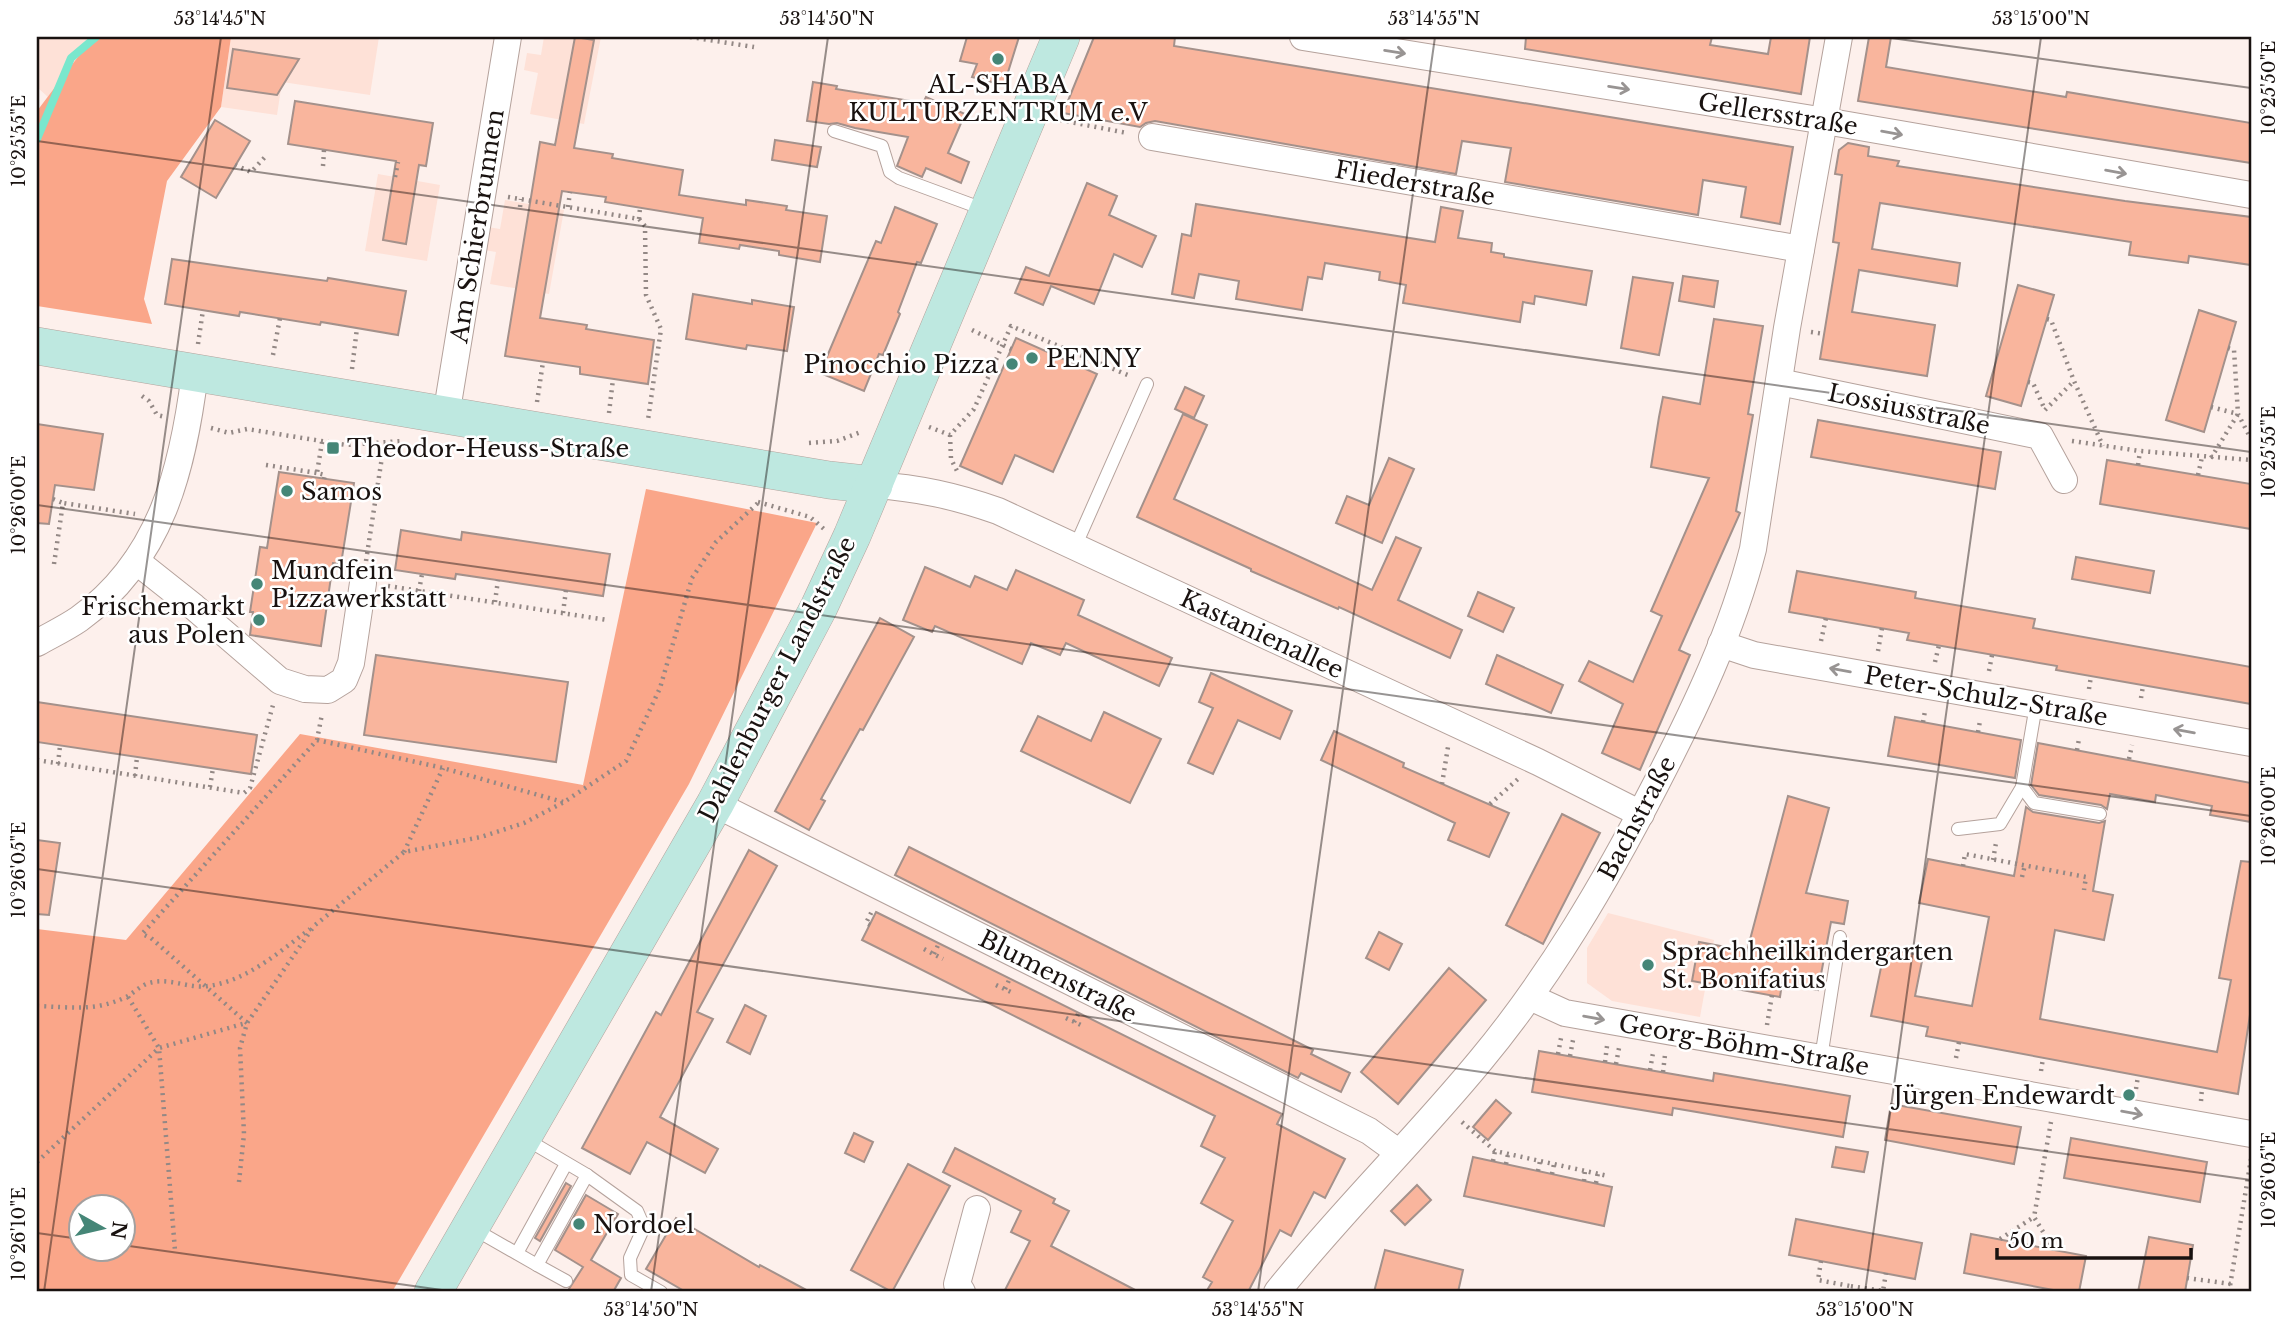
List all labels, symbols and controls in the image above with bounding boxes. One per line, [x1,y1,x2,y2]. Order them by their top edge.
text: 53°14'45"N [174,8,266,30]
text: 53°14'50"N [779,8,875,30]
text: 53°14'55"N [1388,8,1480,30]
text: 53°15'00"N [1992,8,2090,30]
text: 10°25'50"E [2258,41,2280,135]
one-way arrow [1383,46,1406,59]
marker: AL-SHABA KULTURZENTRUM e.V [990,51,1006,67]
place label: AL-SHABA KULTURZENTRUM e.V [849,70,1149,127]
one-way arrow [1607,82,1630,95]
street label: Gellersstraße [1696,87,1860,141]
text: 10°25'55"E [8,95,30,187]
street label: Am Schierbrunnen [444,107,510,346]
one-way arrow [1880,127,1903,140]
street label: Fliederstraße [1333,155,1497,211]
one-way arrow [2104,166,2127,179]
place label: PENNY [1046,344,1141,373]
place label: Pinocchio Pizza [803,350,999,379]
marker: PENNY [1024,350,1040,366]
marker: Pinocchio Pizza [1004,356,1020,372]
street label: Lossiusstraße [1825,378,1993,440]
text: 10°25'55"E [2258,406,2280,498]
place label: Theodor-Heuss-Straße [347,434,629,463]
marker: Theodor-Heuss-Straße [325,440,341,456]
text: 10°26'00"E [8,455,30,555]
place label: Samos [301,477,382,506]
marker: Samos [279,483,295,499]
street label: Dahlenburger Landstraße [692,532,862,826]
place label: Mundfein Pizzawerkstatt [271,556,447,613]
marker: Mundfein Pizzawerkstatt [249,576,265,592]
street label: Kastanienallee [1176,584,1348,684]
place label: Frischemarkt aus Polen [81,592,245,649]
marker: Frischemarkt aus Polen [251,612,267,628]
street label: Peter-Schulz-Straße [1862,660,2110,732]
one-way arrow [1829,663,1851,676]
one-way arrow [2173,724,2196,738]
street label: Bachstraße [1592,751,1682,885]
text: 10°26'00"E [2258,766,2280,866]
text: 10°26'05"E [8,822,30,918]
street label: Blumenstraße [974,924,1142,1028]
place label: Sprachheilkindergarten St. Bonifatius [1662,937,1953,994]
marker: Sprachheilkindergarten St. Bonifatius [1640,957,1656,973]
street label: Georg-Böhm-Straße [1617,1009,1871,1081]
one-way arrow [1582,1012,1605,1025]
place label: Jürgen Endewardt [1891,1081,2115,1110]
marker: Jürgen Endewardt [2121,1087,2137,1103]
one-way arrow [2120,1107,2143,1120]
text: 10°26'05"E [2258,1132,2280,1228]
text: 10°26'10"E [8,1187,30,1281]
north arrow [66,1192,136,1262]
place label: Nordoel [593,1210,694,1239]
marker: Nordoel [571,1216,587,1232]
scale bar [1997,1217,2192,1261]
text: N [106,1220,131,1241]
text: 50 m [2008,1228,2064,1254]
text: 53°14'50"N [603,1299,699,1321]
text: 53°14'55"N [1212,1299,1304,1321]
text: 53°15'00"N [1816,1299,1914,1321]

